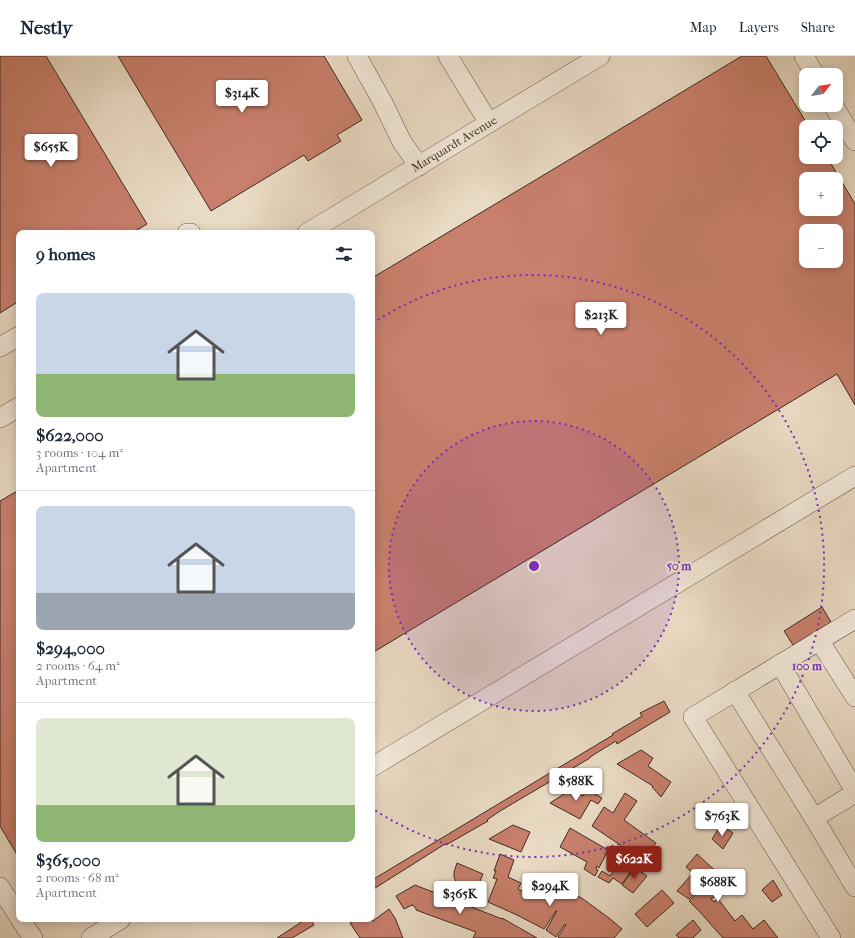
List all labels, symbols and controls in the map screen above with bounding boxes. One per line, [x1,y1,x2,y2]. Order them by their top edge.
text: Nestly [20,17,72,39]
text: Map [690,19,717,36]
text: Layers [739,19,779,36]
text: Share [801,19,835,36]
north arrow [799,68,843,112]
map controls [799,68,843,268]
pin: $314K [214,80,270,114]
text: $314K [225,85,259,100]
street label: Marquardt Avenue [409,113,499,175]
button: locate [799,120,843,164]
pin: $655K [23,134,79,168]
text: $655K [34,139,68,154]
button: + [799,172,843,216]
button: − [799,224,843,268]
icon: filters [333,243,355,265]
text: 9 homes [36,244,95,264]
pin: $213K [573,302,629,336]
text: $213K [584,307,618,322]
icon: home [160,319,232,391]
text: $622,000 [36,425,104,445]
text: 3 rooms · 104 m² [36,445,123,460]
text: Apartment [36,460,97,475]
icon: home [160,532,232,604]
centre of rings [527,559,541,573]
text: 50 m [667,559,692,573]
text: $294,000 [36,638,105,658]
text: 2 rooms · 64 m² [36,658,120,673]
text: 100 m [792,659,823,673]
text: Apartment [36,673,97,688]
icon: home [160,744,232,816]
pin: $588K [548,768,604,802]
text: $588K [558,773,594,788]
pin: $763K [694,803,750,837]
text: $763K [704,808,740,823]
pin: $622K [606,846,662,880]
text: $365,000 [36,850,101,870]
text: $622K [615,851,653,866]
pin: $688K [690,869,746,903]
text: 2 rooms · 68 m² [36,870,119,885]
pin: $294K [522,873,578,907]
text: $688K [700,874,736,889]
text: $294K [531,878,569,893]
pin: $365K [432,881,488,915]
text: Apartment [36,885,97,900]
text: $365K [443,886,477,901]

